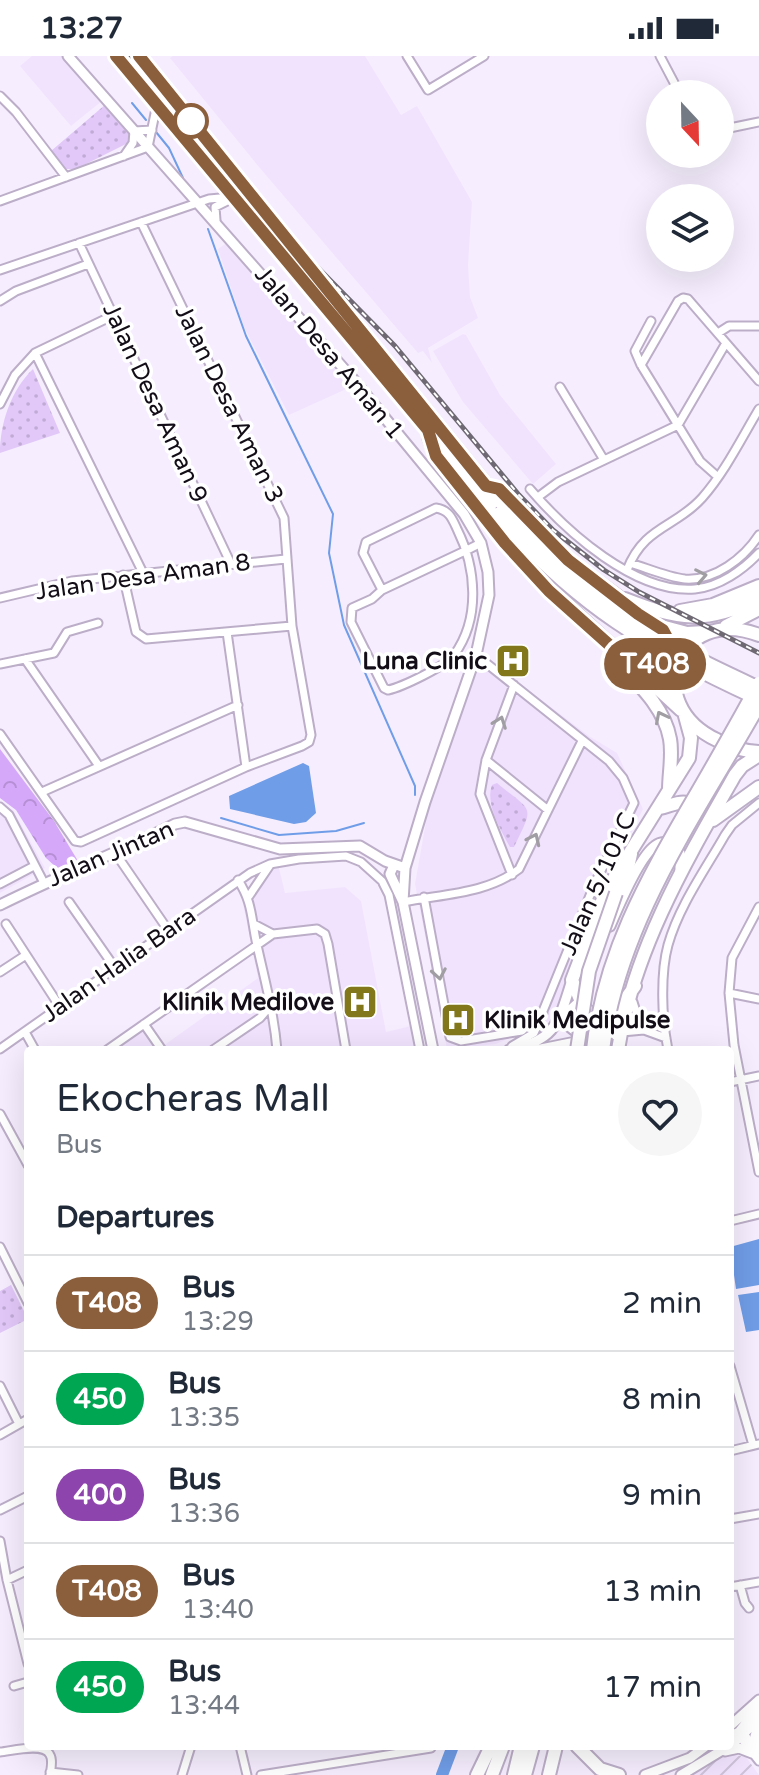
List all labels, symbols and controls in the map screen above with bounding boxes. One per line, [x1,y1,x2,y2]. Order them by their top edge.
text: 13:27 [40,10,123,47]
north arrow [646,80,734,168]
map controls [646,80,734,272]
unlabelled marker [174,104,208,138]
button: layers [646,184,734,272]
street label: Jalan Desa Aman 1 [248,261,410,445]
street label: Jalan Desa Aman 9 [96,299,214,507]
street label: Jalan Desa Aman 3 [168,300,290,508]
street label: Jalan Desa Aman 8 [34,548,252,606]
one-way arrow [693,568,707,585]
line badge: T408 [599,638,711,690]
hospital icon: Luna Clinic [494,642,532,680]
place label: Luna Clinic [362,647,487,676]
text: T408 [620,647,690,681]
one-way arrow [656,711,671,725]
one-way arrow [490,716,507,730]
street label: Jalan 5/101C [554,808,642,960]
street label: Jalan Jintan [44,815,178,893]
one-way arrow [524,833,540,848]
street label: Jalan Halia Bara [37,901,201,1029]
one-way arrow [429,967,446,981]
hospital icon: Klinik Medilove [341,983,379,1021]
place label: Klinik Medilove [162,988,334,1017]
hospital icon: Klinik Medipulse [439,1001,477,1039]
place label: Klinik Medipulse [484,1006,671,1035]
button: heart [618,1072,702,1156]
text: Ekocheras Mall [56,1076,330,1122]
text: Bus [56,1129,102,1160]
text: Departures [56,1199,214,1236]
text: Bus [182,1269,235,1306]
text: 2 min [622,1285,702,1322]
text: T408 [72,1286,142,1320]
text: 13:29 [182,1306,254,1337]
text: Bus [168,1365,221,1402]
text: 8 min [622,1381,702,1418]
text: 450 [74,1382,126,1416]
text: 13:35 [168,1402,240,1433]
text: Bus [168,1461,221,1498]
text: 9 min [622,1477,702,1514]
text: 400 [74,1478,126,1512]
text: 13:36 [168,1498,240,1529]
text: Bus [182,1557,235,1594]
text: 13 min [603,1573,702,1610]
text: T408 [72,1574,142,1608]
text: 13:40 [182,1594,254,1625]
text: Bus [168,1653,221,1690]
text: 17 min [603,1669,702,1706]
text: 450 [74,1670,126,1704]
text: 13:44 [168,1690,240,1721]

